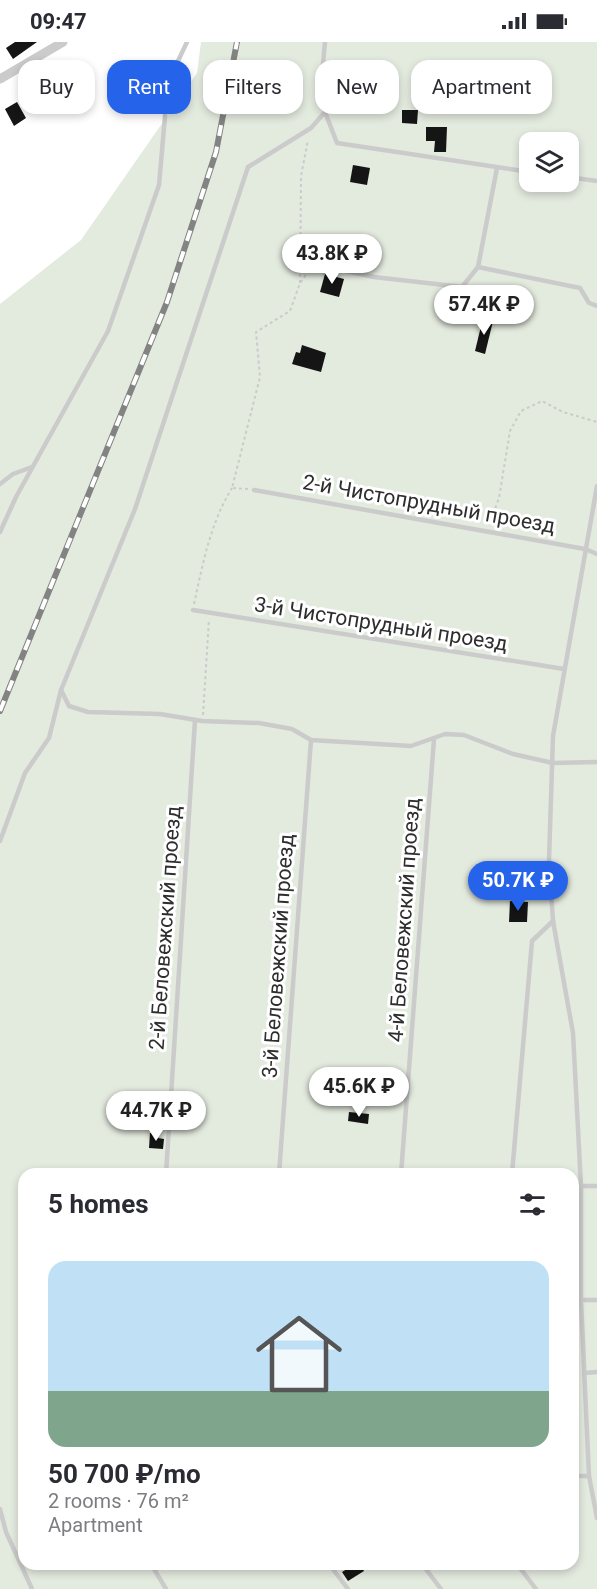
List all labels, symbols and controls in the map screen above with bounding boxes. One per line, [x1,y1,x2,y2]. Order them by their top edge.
text: 09:47 [30,9,87,34]
chip: Buy [18,60,95,114]
chip: Rent [107,60,191,114]
chip: Filters [203,60,303,114]
chip: New [315,60,399,114]
chip: Apartment [411,60,552,114]
map controls [519,132,579,192]
button: layers [519,132,579,192]
pin: 43.8K ₽ [277,234,387,285]
text: 43.8K ₽ [296,241,368,265]
pin: 57.4K ₽ [429,285,539,336]
text: 57.4K ₽ [448,292,520,316]
street label: 2-й Чистопрудный проезд [301,470,557,538]
street label: 3-й Чистопрудный проезд [253,592,510,656]
street label: 4-й Беловежский проезд [383,797,425,1043]
street label: 2-й Беловежский проезд [144,805,186,1051]
street label: 3-й Беловежский проезд [257,833,299,1079]
pin: 50.7K ₽ [463,861,573,912]
text: 50.7K ₽ [482,868,554,892]
pin: 45.6K ₽ [304,1067,414,1118]
text: 45.6K ₽ [323,1074,395,1098]
pin: 44.7K ₽ [101,1091,211,1142]
text: 44.7K ₽ [120,1098,192,1122]
icon: filters [516,1188,549,1221]
text: 5 homes [48,1189,149,1219]
icon: home [245,1300,353,1408]
text: 50 700 ₽/mo [48,1459,201,1489]
text: 2 rooms · 76 m² [48,1489,189,1513]
text: Apartment [48,1513,143,1537]

